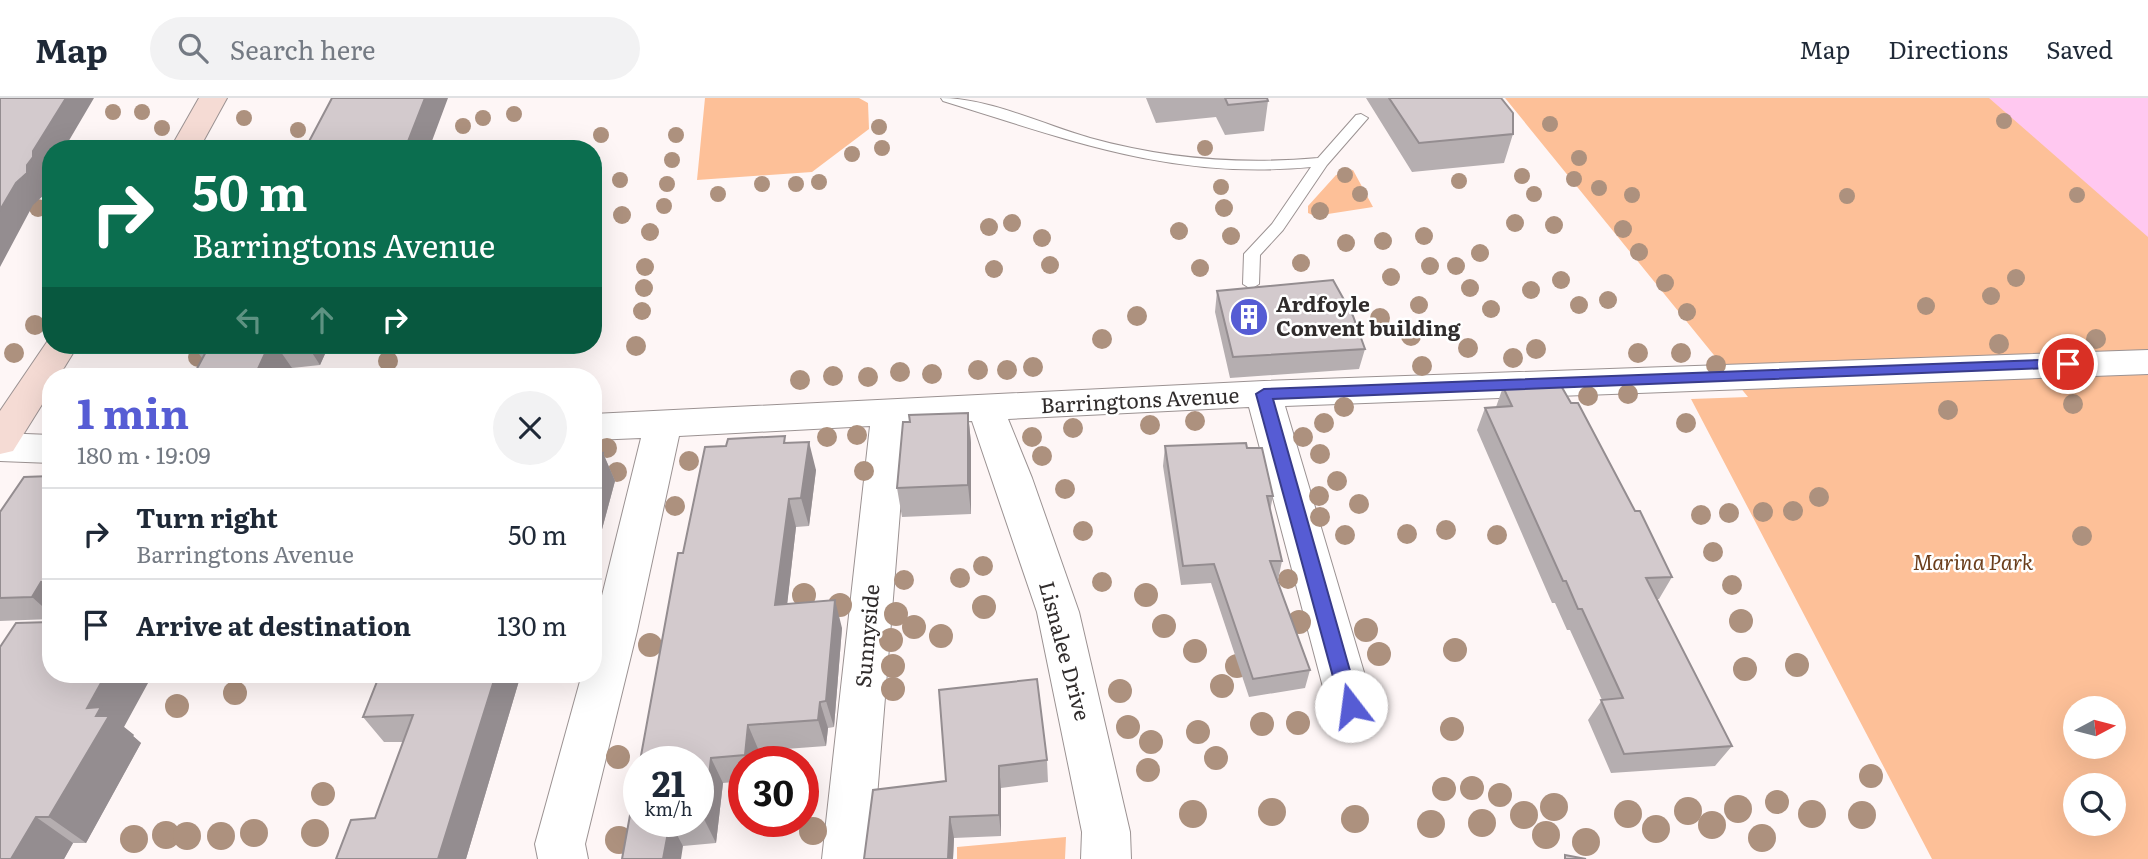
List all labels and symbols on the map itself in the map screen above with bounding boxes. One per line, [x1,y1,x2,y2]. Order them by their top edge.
place label: Ardfoyle Convent building [1276,287,1461,342]
building icon: Ardfoyle Convent building [1228,296,1270,338]
pin [2038,334,2098,394]
street label: Barringtons Avenue [1040,378,1240,419]
park label: Marina Park [1913,545,2034,576]
street label: Lisnalee Drive [1033,577,1100,724]
street label: Sunnyside [846,583,885,689]
position arrow [1314,669,1388,743]
north arrow [2063,696,2126,760]
speed limit sign: 30 [728,746,819,837]

